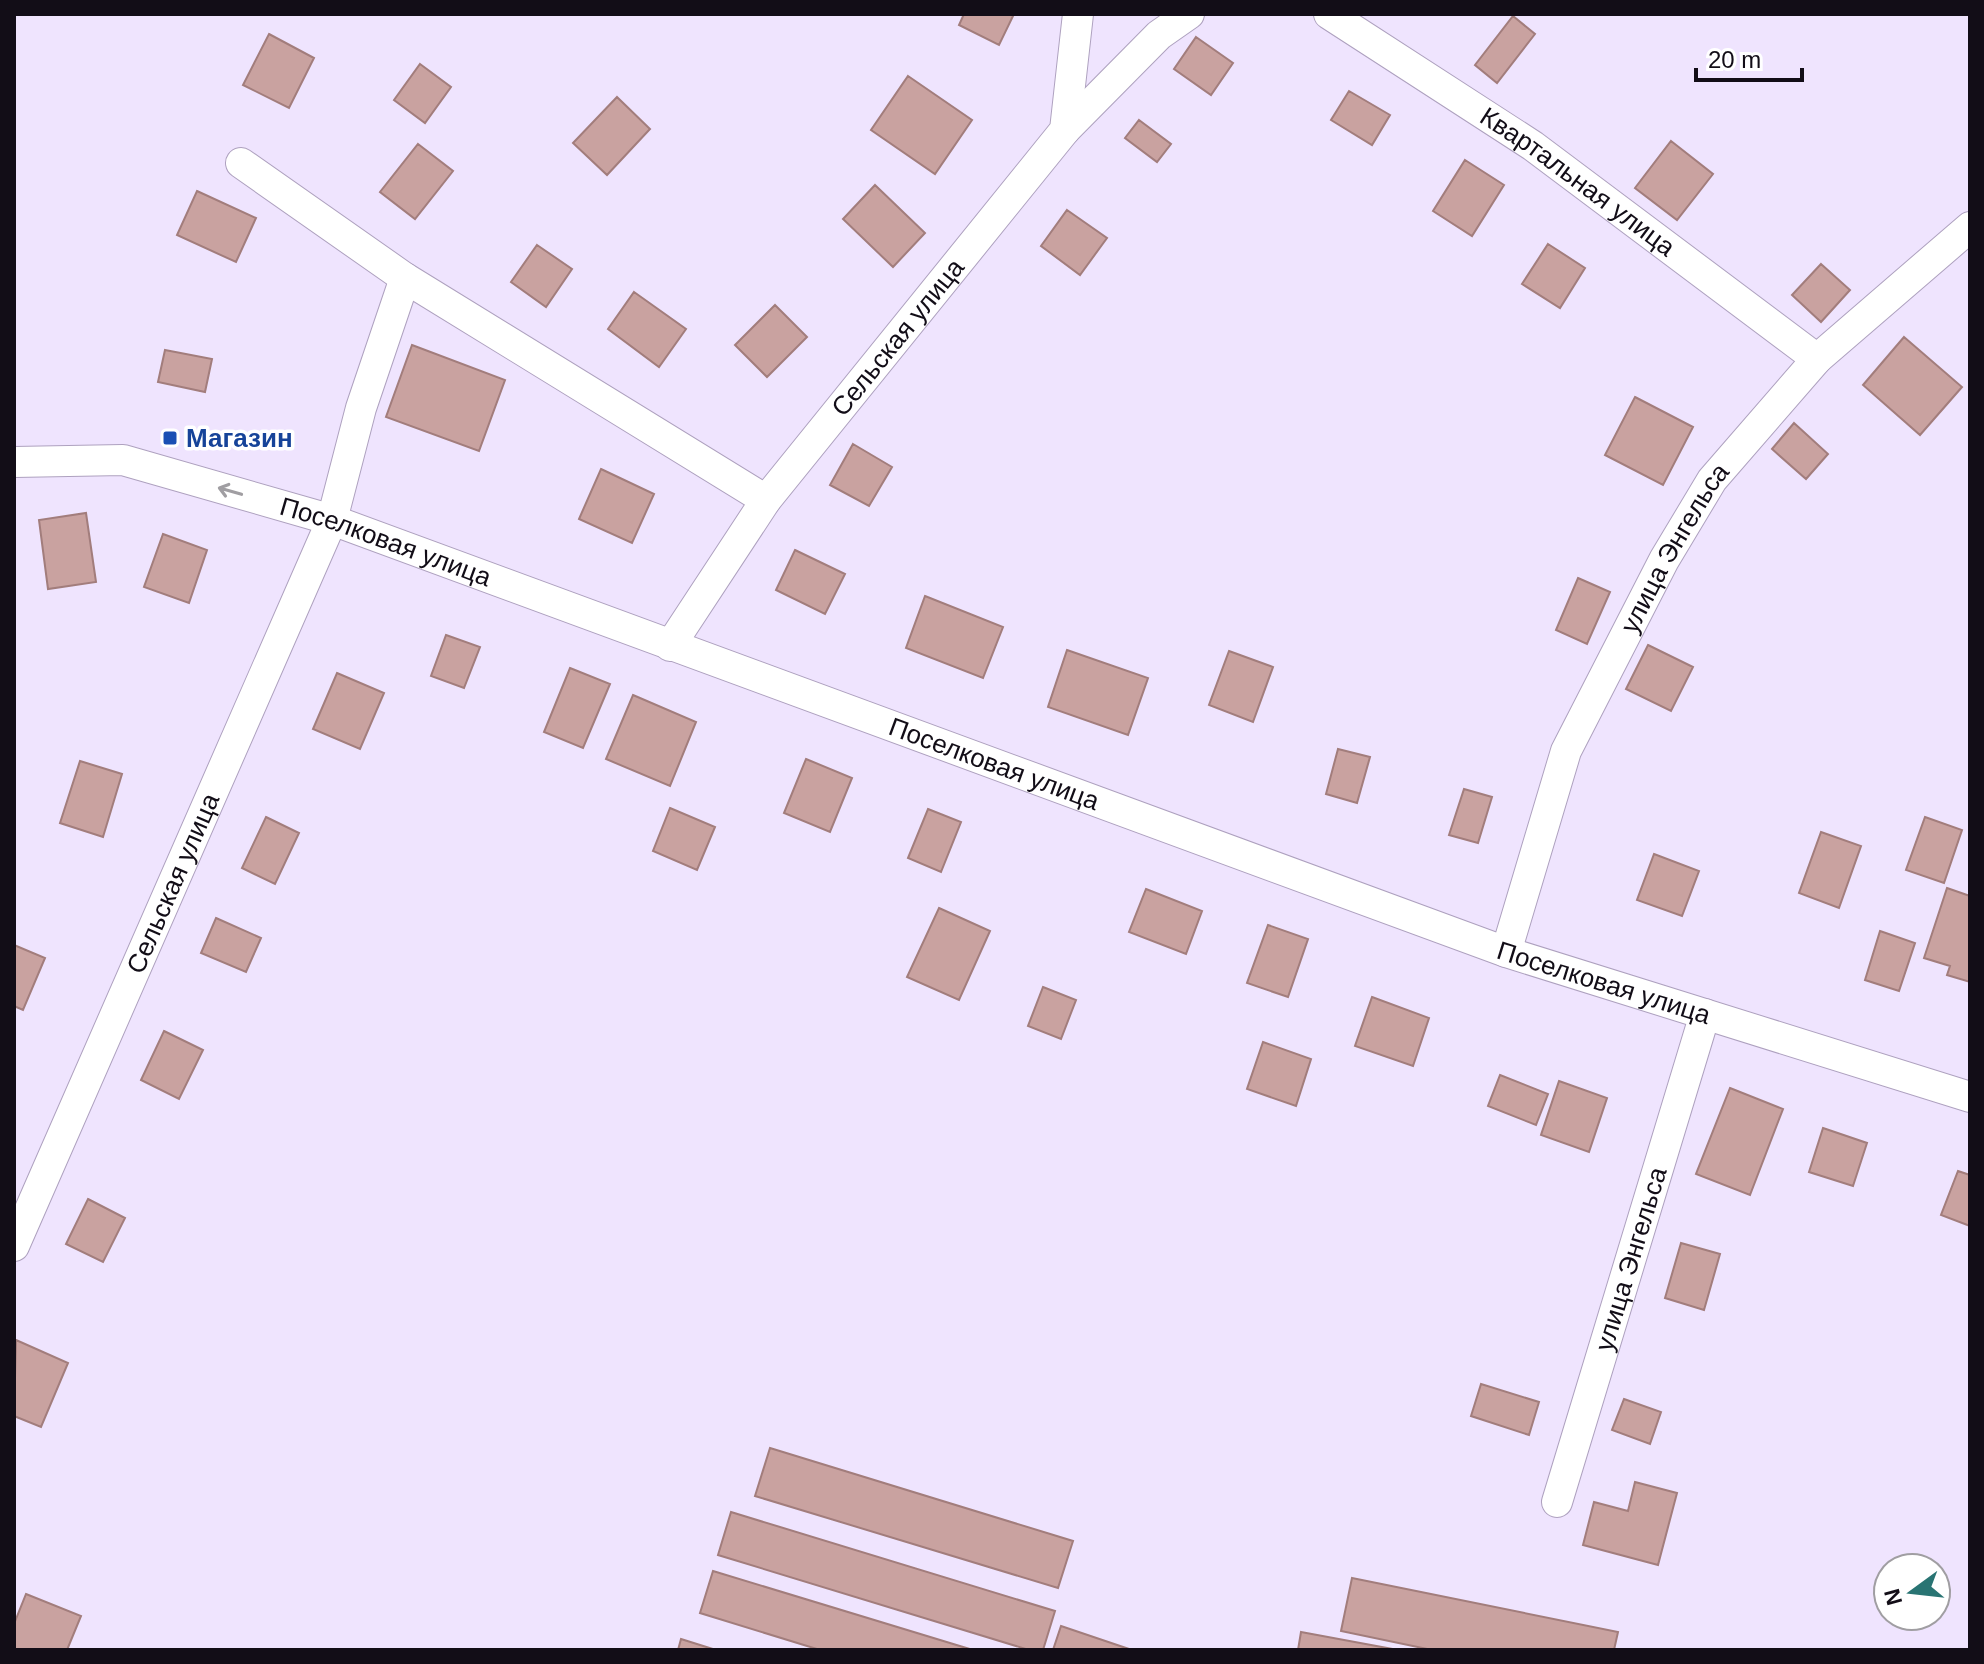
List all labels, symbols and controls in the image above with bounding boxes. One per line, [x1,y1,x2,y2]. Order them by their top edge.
scale bar [1696,32,1802,82]
text: 20 m [1708,46,1761,73]
street label: Квартальная улица [1475,101,1681,263]
street label: Сельская улица [825,252,970,422]
place label: Магазин [186,423,293,453]
marker: Магазин [161,429,179,447]
street label: улица Энгельса [1614,457,1735,638]
one-way arrow [218,482,244,497]
street label: Поселковая улица [277,491,496,592]
street label: Поселковая улица [885,711,1104,816]
street label: Сельская улица [120,788,226,978]
street label: Поселковая улица [1494,935,1715,1030]
street label: улица Энгельса [1589,1163,1673,1354]
north arrow [1872,1552,1952,1632]
text: N [1879,1586,1907,1608]

